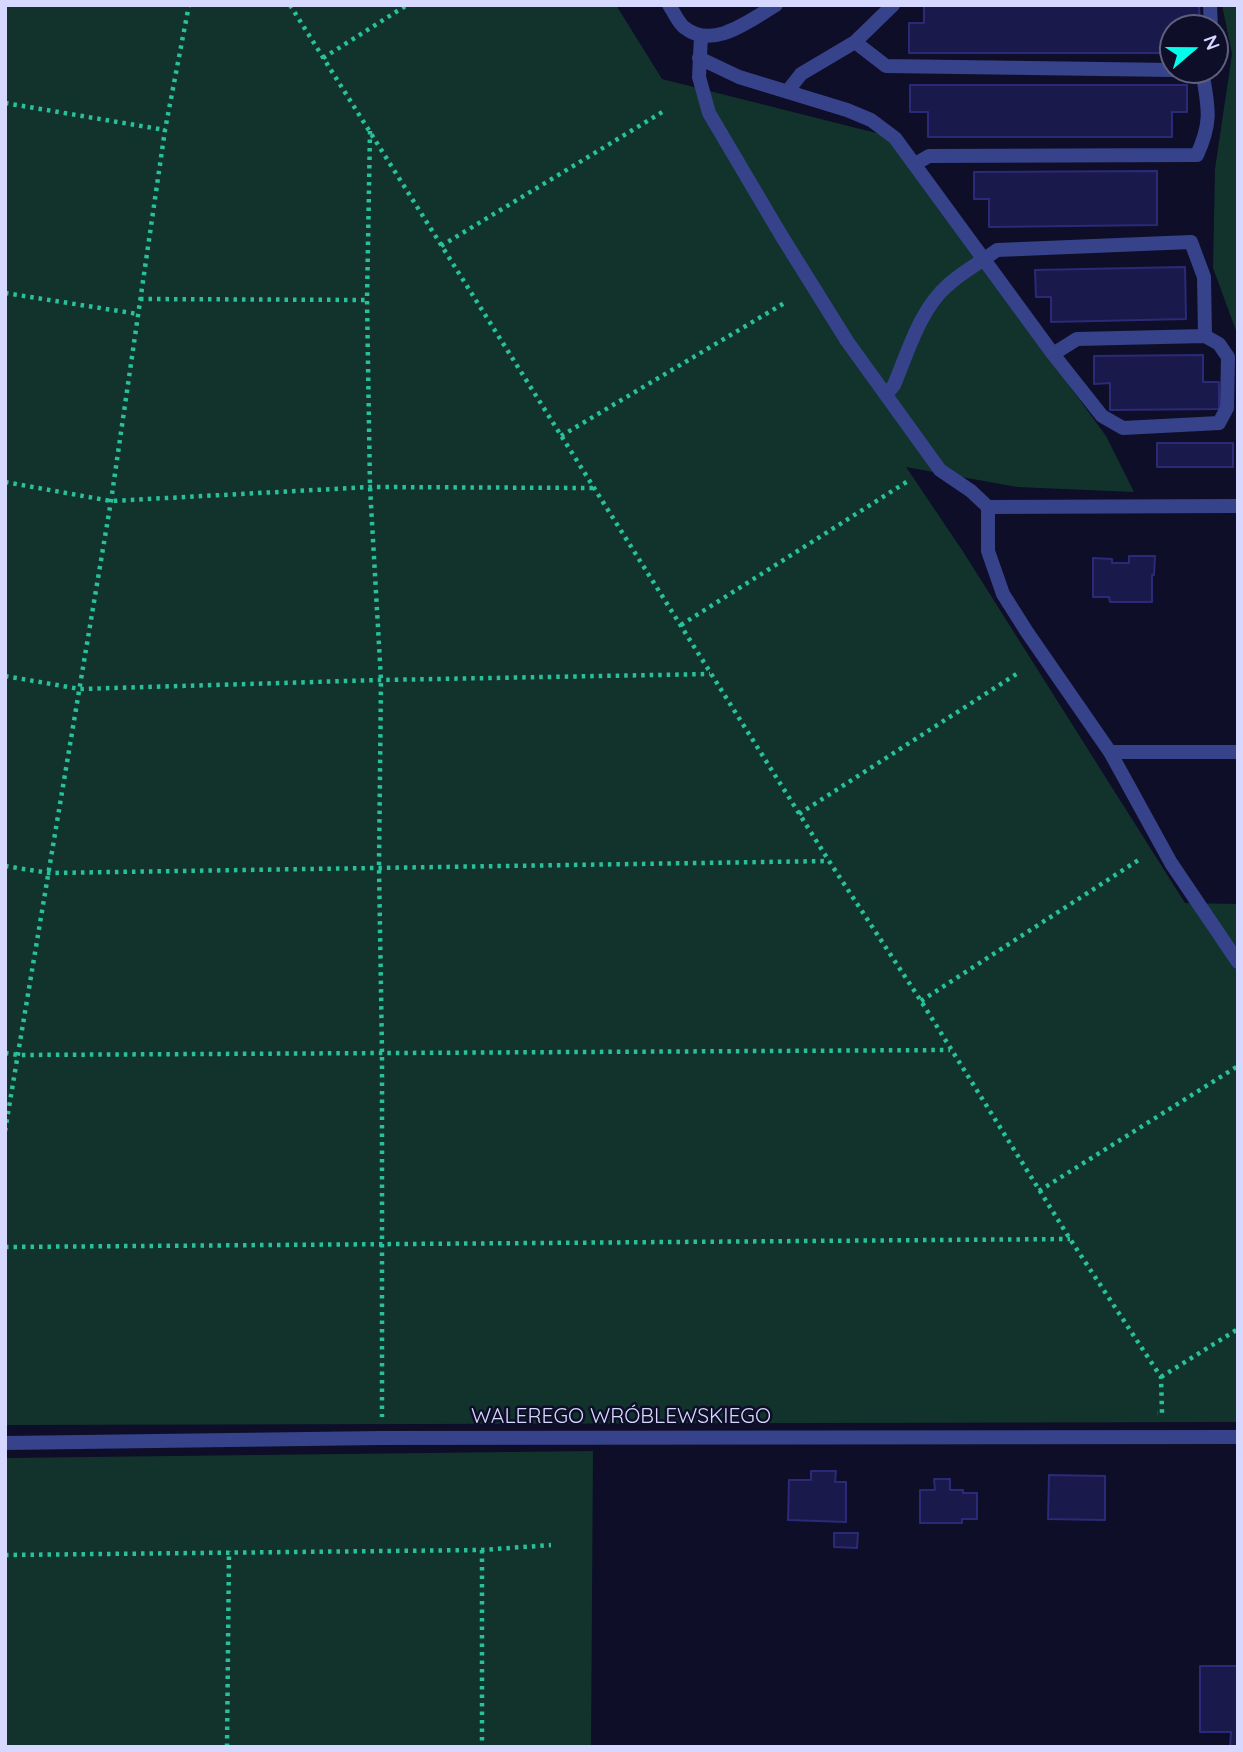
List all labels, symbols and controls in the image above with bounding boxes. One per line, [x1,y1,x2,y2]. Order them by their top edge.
north arrow [1159,14,1229,84]
text: N [1198,32,1226,53]
street label: WALEREGO WRÓBLEWSKIEGO [471,1404,771,1430]

